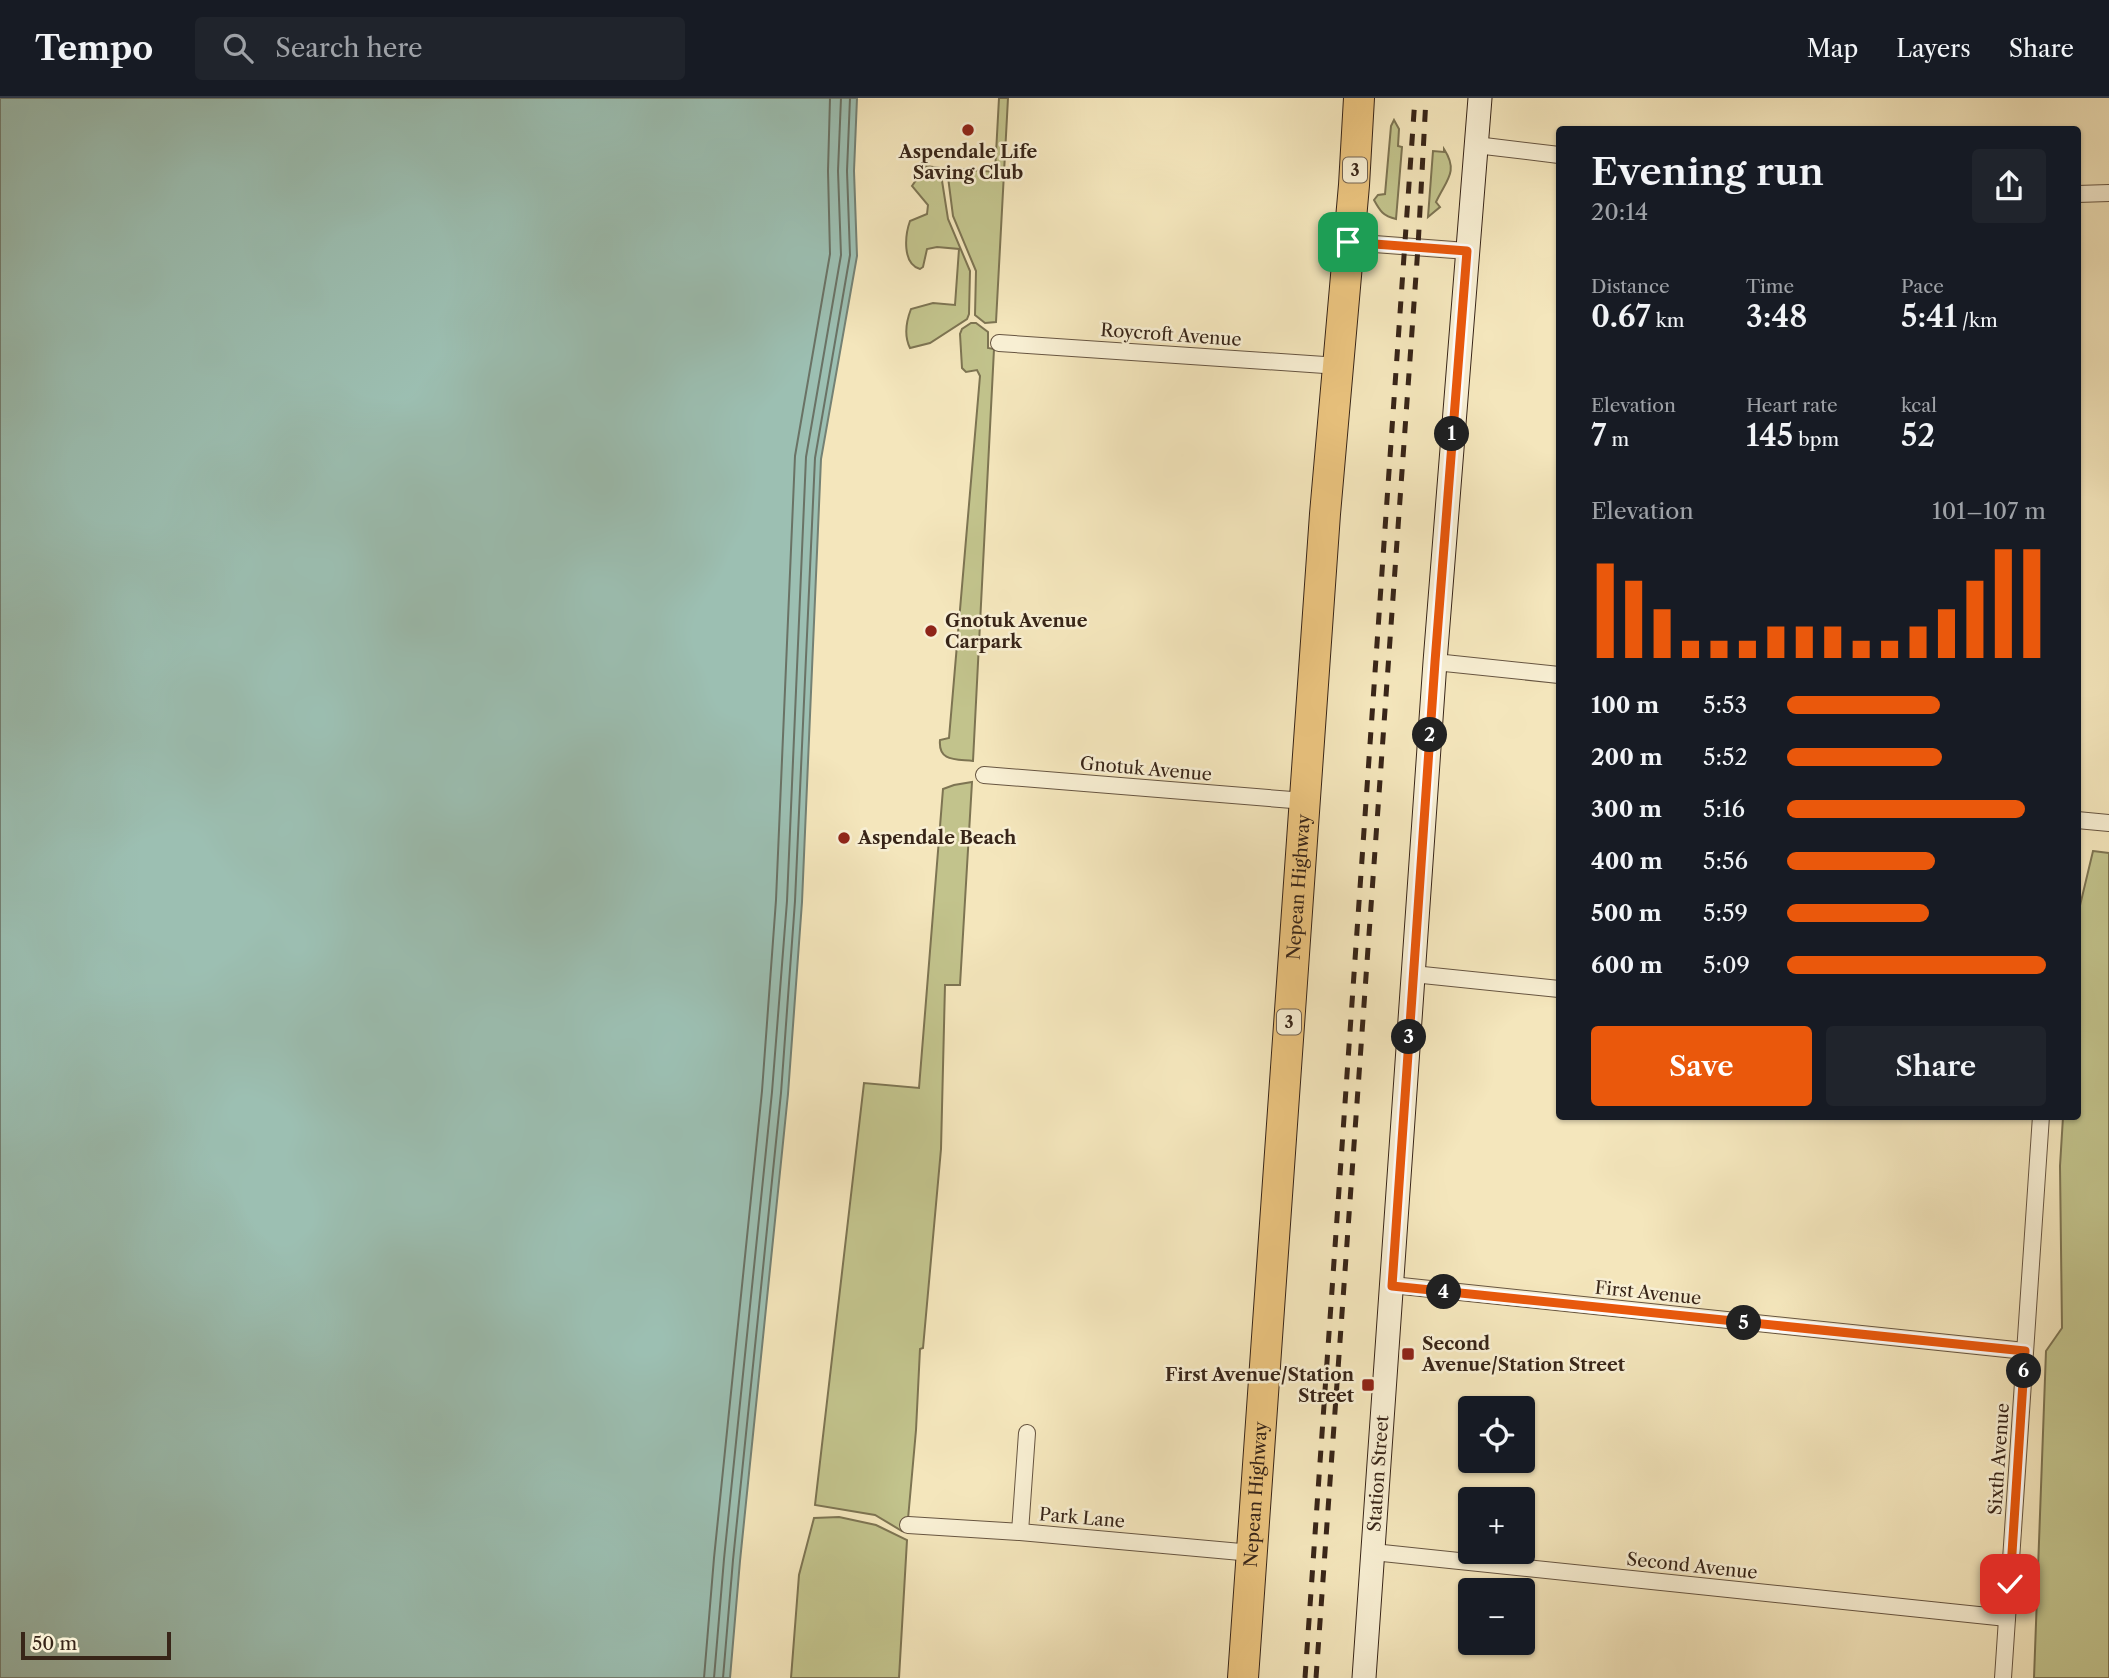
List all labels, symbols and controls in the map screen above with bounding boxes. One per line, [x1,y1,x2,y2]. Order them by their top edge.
search box [195,17,685,80]
text: Tempo [35,28,153,69]
icon: search [219,29,257,67]
text: Search here [275,32,423,64]
text: Map [1807,34,1858,63]
text: Layers [1896,34,1971,63]
text: Share [2009,34,2074,63]
marker: Aspendale Life Saving Club [960,122,976,138]
place label: Aspendale Life Saving Club [898,141,1037,184]
text: Evening run [1591,148,1824,195]
button: share [1972,149,2046,223]
road number: 3 [1343,158,1367,183]
text: 20:14 [1591,198,1648,226]
pin [1318,212,1378,272]
icon: arrive [1329,223,1367,261]
text: Distance [1591,275,1670,298]
text: Time [1746,275,1794,298]
text: Pace [1901,275,1944,298]
text: 0.67 [1591,298,1651,335]
text: 3:48 [1746,298,1807,335]
text: 5:41 [1901,298,1957,335]
text: km [1651,309,1684,332]
text: /km [1957,309,1998,332]
street label: Roycroft Avenue [1100,319,1242,351]
text: Elevation [1591,394,1676,417]
text: Heart rate [1746,394,1838,417]
text: kcal [1901,394,1937,417]
pin: 1 [1434,416,1470,452]
text: 7 [1591,417,1606,454]
text: 145 [1746,417,1793,454]
text: 52 [1901,417,1935,454]
text: 1 [1447,422,1456,445]
text: m [1606,428,1629,451]
text: bpm [1793,428,1839,451]
text: Elevation [1591,497,1694,525]
text: 101–107 m [1932,497,2046,525]
place label: Gnotuk Avenue Carpark [945,610,1088,653]
marker: Gnotuk Avenue Carpark [923,623,939,639]
text: 100 m [1591,691,1659,719]
text: 5:53 [1703,691,1747,719]
pin: 2 [1412,718,1448,752]
text: 2 [1424,723,1435,746]
text: 200 m [1591,743,1663,771]
text: 5:52 [1703,743,1748,771]
street label: Gnotuk Avenue [1079,752,1213,786]
text: 300 m [1591,795,1662,823]
text: 5:16 [1703,795,1745,823]
street label: Nepean Highway [1283,812,1315,961]
place label: Aspendale Beach [857,827,1017,849]
marker: Aspendale Beach [836,830,852,846]
text: 400 m [1591,847,1663,875]
text: 5:56 [1703,847,1748,875]
text: 500 m [1591,899,1662,927]
text: 5:59 [1703,899,1748,927]
text: 600 m [1591,951,1663,979]
text: 5:09 [1703,951,1750,979]
road number: 3 [1277,1010,1301,1034]
pin: 3 [1392,1020,1426,1054]
text: 3 [1403,1025,1414,1048]
button: Save [1591,1026,1812,1106]
button: Share [1826,1026,2046,1106]
pin: 4 [1426,1274,1462,1310]
street label: First Avenue [1594,1276,1702,1310]
text: 4 [1438,1280,1449,1303]
pin: 5 [1726,1306,1762,1340]
text: 5 [1738,1311,1749,1334]
place label: Second Avenue/Station Street [1421,1333,1626,1376]
marker: Second Avenue/Station Street [1400,1346,1416,1362]
pin: 6 [2007,1354,2042,1388]
text: 6 [2018,1359,2029,1382]
place label: First Avenue/Station Street [1165,1364,1355,1407]
marker: First Avenue/Station Street [1360,1377,1376,1393]
map controls [1458,1396,1535,1655]
button: locate [1458,1396,1535,1473]
street label: Sixth Avenue [1984,1402,2014,1516]
street label: Station Street [1363,1414,1393,1533]
street label: Nepean Highway [1240,1420,1272,1568]
button: + [1458,1487,1535,1564]
street label: Park Lane [1038,1503,1126,1533]
street label: Second Avenue [1625,1548,1759,1584]
pin [1980,1554,2040,1614]
icon: check [1991,1565,2029,1603]
button: − [1458,1578,1535,1655]
scale bar [21,1629,172,1661]
text: 50 m [32,1632,77,1655]

